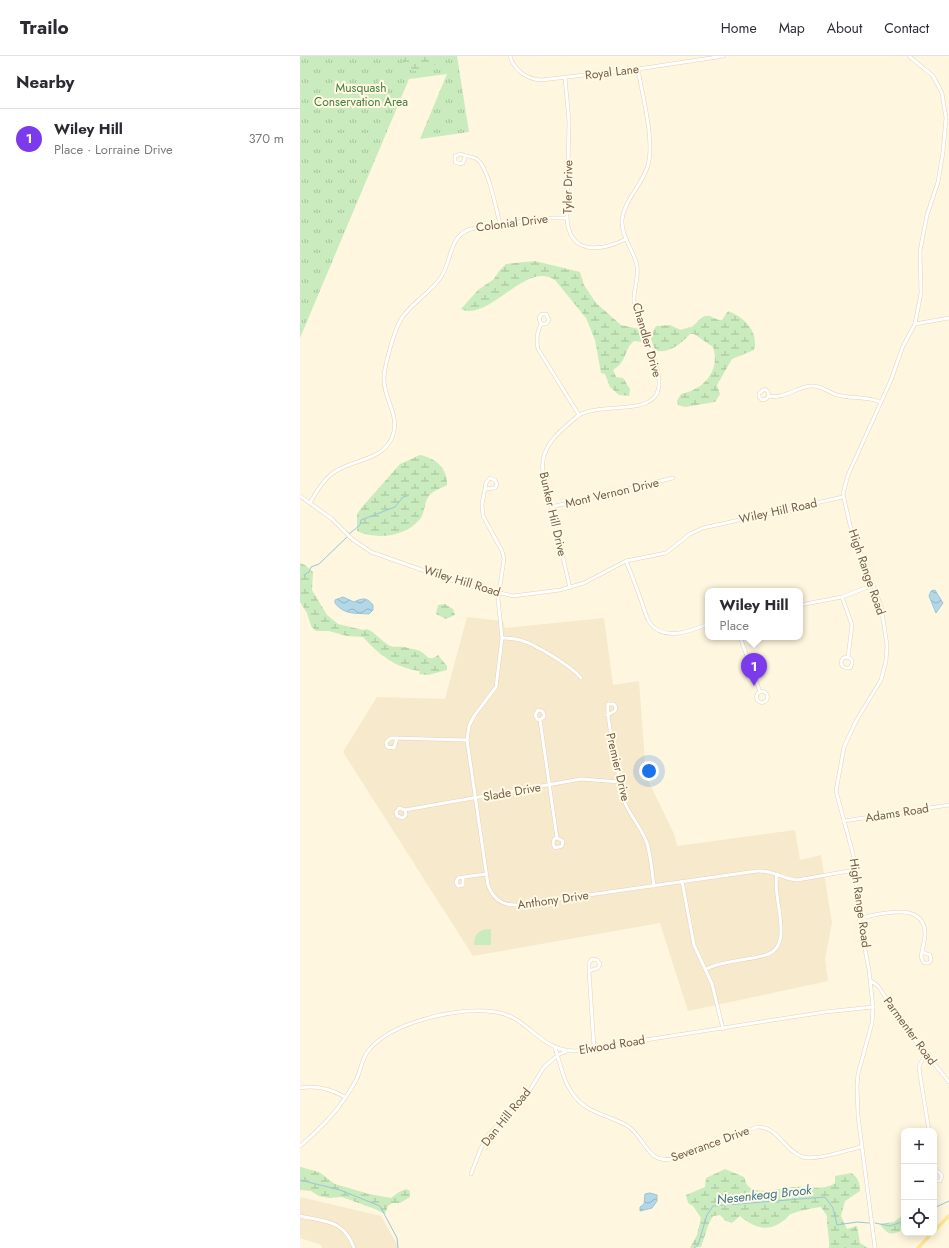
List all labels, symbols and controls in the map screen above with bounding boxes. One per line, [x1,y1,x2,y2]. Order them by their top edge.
text: Trailo [20,14,69,41]
text: Home [721,18,757,38]
text: Map [779,18,805,38]
text: About [827,18,862,38]
text: Contact [884,18,929,38]
street label: Royal Lane [584,60,640,84]
text: Nearby [16,70,74,94]
park label: Musquash Conservation Area [314,79,408,111]
text: Wiley Hill [54,118,123,140]
text: 1 [26,129,32,148]
text: 370 m [248,129,284,148]
text: Place · Lorraine Drive [54,140,173,159]
street label: Tyler Drive [559,160,577,214]
street label: Colonial Drive [475,210,549,236]
street label: Chandler Drive [628,301,666,379]
street label: Bunker Hill Drive [535,470,571,558]
street label: Mont Vernon Drive [563,473,661,513]
street label: Wiley Hill Road [737,494,819,528]
street label: High Range Road [844,527,890,617]
street label: Wiley Hill Road [421,561,503,601]
popup [705,588,803,640]
text: Wiley Hill [720,594,788,616]
text: Place [720,616,749,635]
pin: 1 [741,653,767,686]
street label: Premier Drive [601,731,635,803]
your location [639,761,659,781]
street label: Slade Drive [482,778,542,806]
street label: Adams Road [864,799,930,827]
street label: High Range Road [845,857,875,949]
street label: Anthony Drive [516,886,590,914]
street label: Parmenter Road [879,993,941,1069]
street label: Elwood Road [578,1031,646,1059]
street label: Dan Hill Road [477,1084,535,1150]
street label: Severance Drive [668,1121,752,1167]
map controls [901,1128,937,1236]
button: + [901,1128,937,1164]
button: − [901,1164,937,1200]
water label: Nesenkeag Brook [716,1180,813,1209]
button: locate [901,1200,937,1236]

